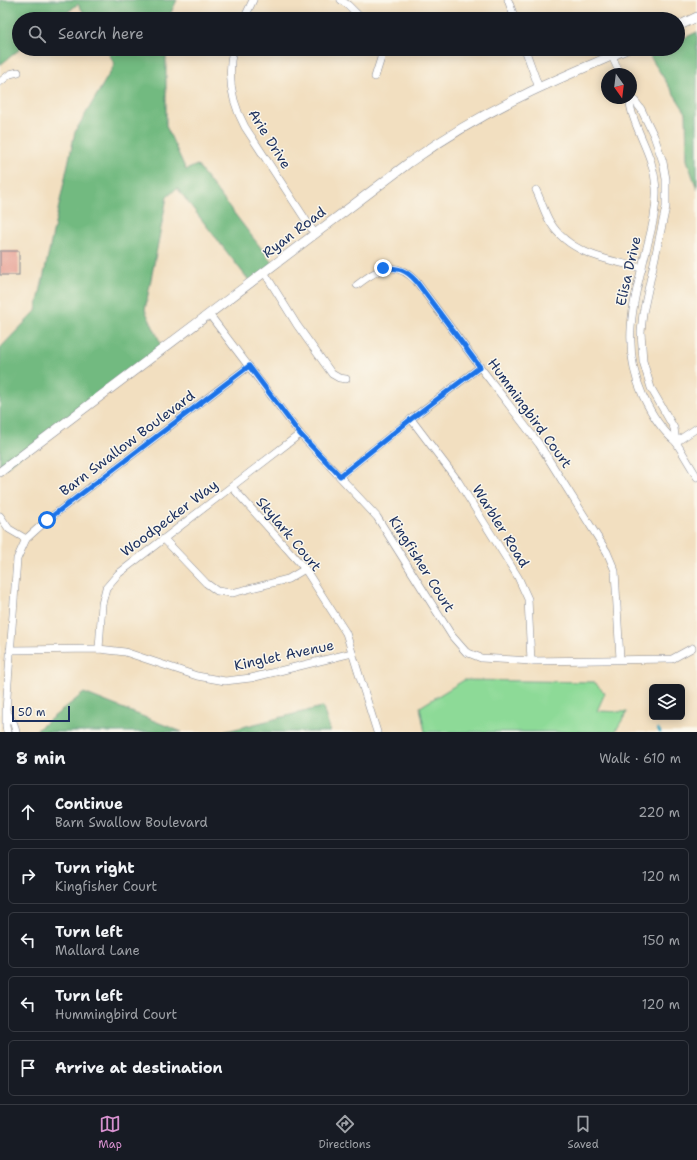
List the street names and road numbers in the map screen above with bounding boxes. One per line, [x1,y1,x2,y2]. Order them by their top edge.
street label: Arie Drive [245,106,295,172]
street label: Ryan Road [259,202,329,262]
street label: Elisa Drive [611,234,645,308]
street label: Hummingbird Court [484,354,576,472]
street label: Barn Swallow Boulevard [56,386,198,500]
street label: Woodpecker Way [117,476,221,560]
street label: Warbler Road [468,481,534,571]
street label: Skylark Court [253,493,325,575]
street label: Kingfisher Court [385,513,459,615]
street label: Kinglet Avenue [232,636,336,674]

